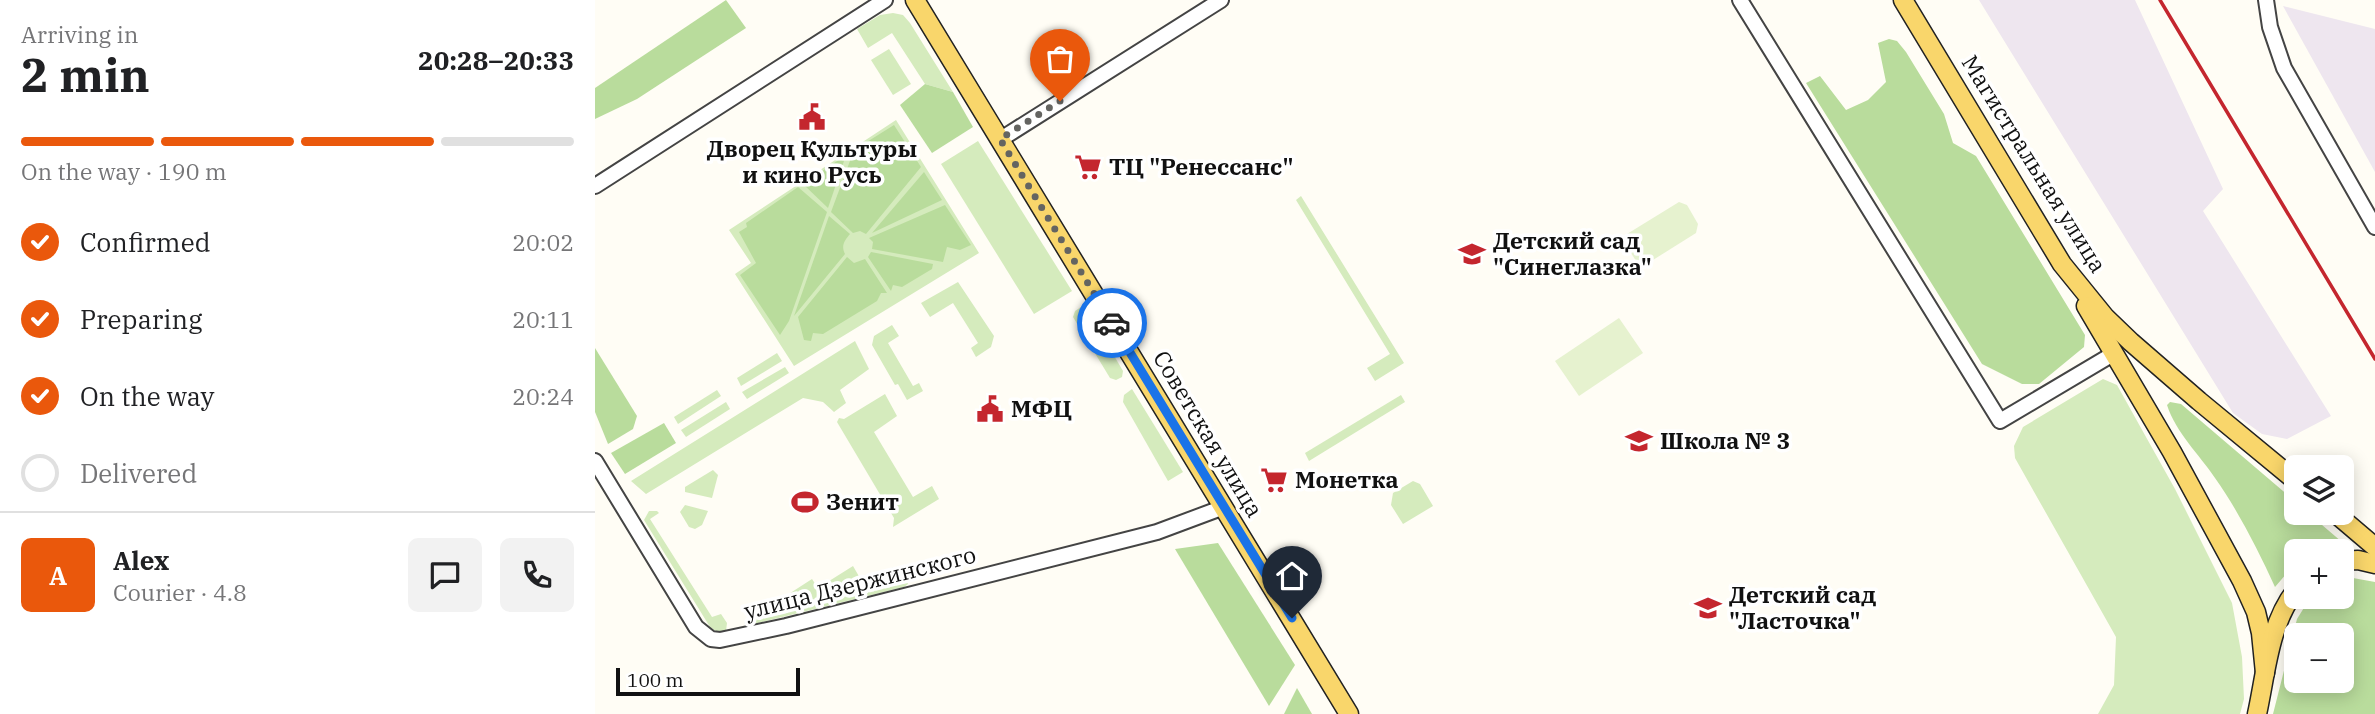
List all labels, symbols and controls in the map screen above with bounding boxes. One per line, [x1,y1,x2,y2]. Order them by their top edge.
text: Arriving in [21,19,138,49]
pin [1030,29,1090,101]
icon: bag [1041,40,1079,78]
text: 20:28–20:33 [418,43,574,77]
text: 2 min [21,45,150,105]
street label: Магистральная улица [1956,49,2114,278]
public building icon: Дворец Культуры и кино Русь [797,102,827,132]
place label: Дворец Культуры и кино Русь [707,133,917,189]
place label: ТЦ "Ренессанс" [1109,151,1293,181]
supermarket icon: ТЦ "Ренессанс" [1073,152,1103,182]
text: On the way · 190 m [21,156,227,186]
icon: check [21,223,59,261]
text: Confirmed [80,225,211,259]
place label: Детский сад "Синеглазка" [1493,225,1652,281]
text: 20:02 [512,227,574,257]
school or university icon: Детский сад "Синеглазка" [1457,239,1487,269]
courier [1077,288,1147,358]
icon: check [21,300,59,338]
text: Preparing [80,302,202,336]
text: 20:11 [512,304,574,334]
icon: car [1093,304,1131,342]
street label: Советская улица [1147,345,1271,522]
icon: check [21,377,59,415]
text: On the way [80,379,214,413]
text: 20:24 [512,381,574,411]
place label: МФЦ [1011,393,1072,423]
public building icon: МФЦ [975,394,1005,424]
place label: Школа № 3 [1660,425,1790,455]
school or university icon: Школа № 3 [1624,426,1654,456]
map controls [2284,455,2354,693]
button: layers [2284,455,2354,525]
text: Delivered [80,456,197,490]
place label: Монетка [1295,464,1399,494]
supermarket icon: Монетка [1259,465,1289,495]
place label: Зенит [826,486,899,516]
sports icon: Зенит [790,487,820,517]
button: chat [408,538,482,612]
button: phone [500,538,574,612]
street label: улица Дзержинского [741,539,979,625]
button: + [2284,539,2354,609]
text: Alex [113,543,169,577]
pin [1262,546,1322,618]
icon: home [1273,557,1311,595]
text: A [49,558,67,592]
text: Courier · 4.8 [113,577,247,607]
place label: Детский сад "Ласточка" [1729,579,1876,635]
school or university icon: Детский сад "Ласточка" [1693,593,1723,623]
button: − [2284,623,2354,693]
scale bar [616,665,800,697]
text: 100 m [627,668,684,692]

